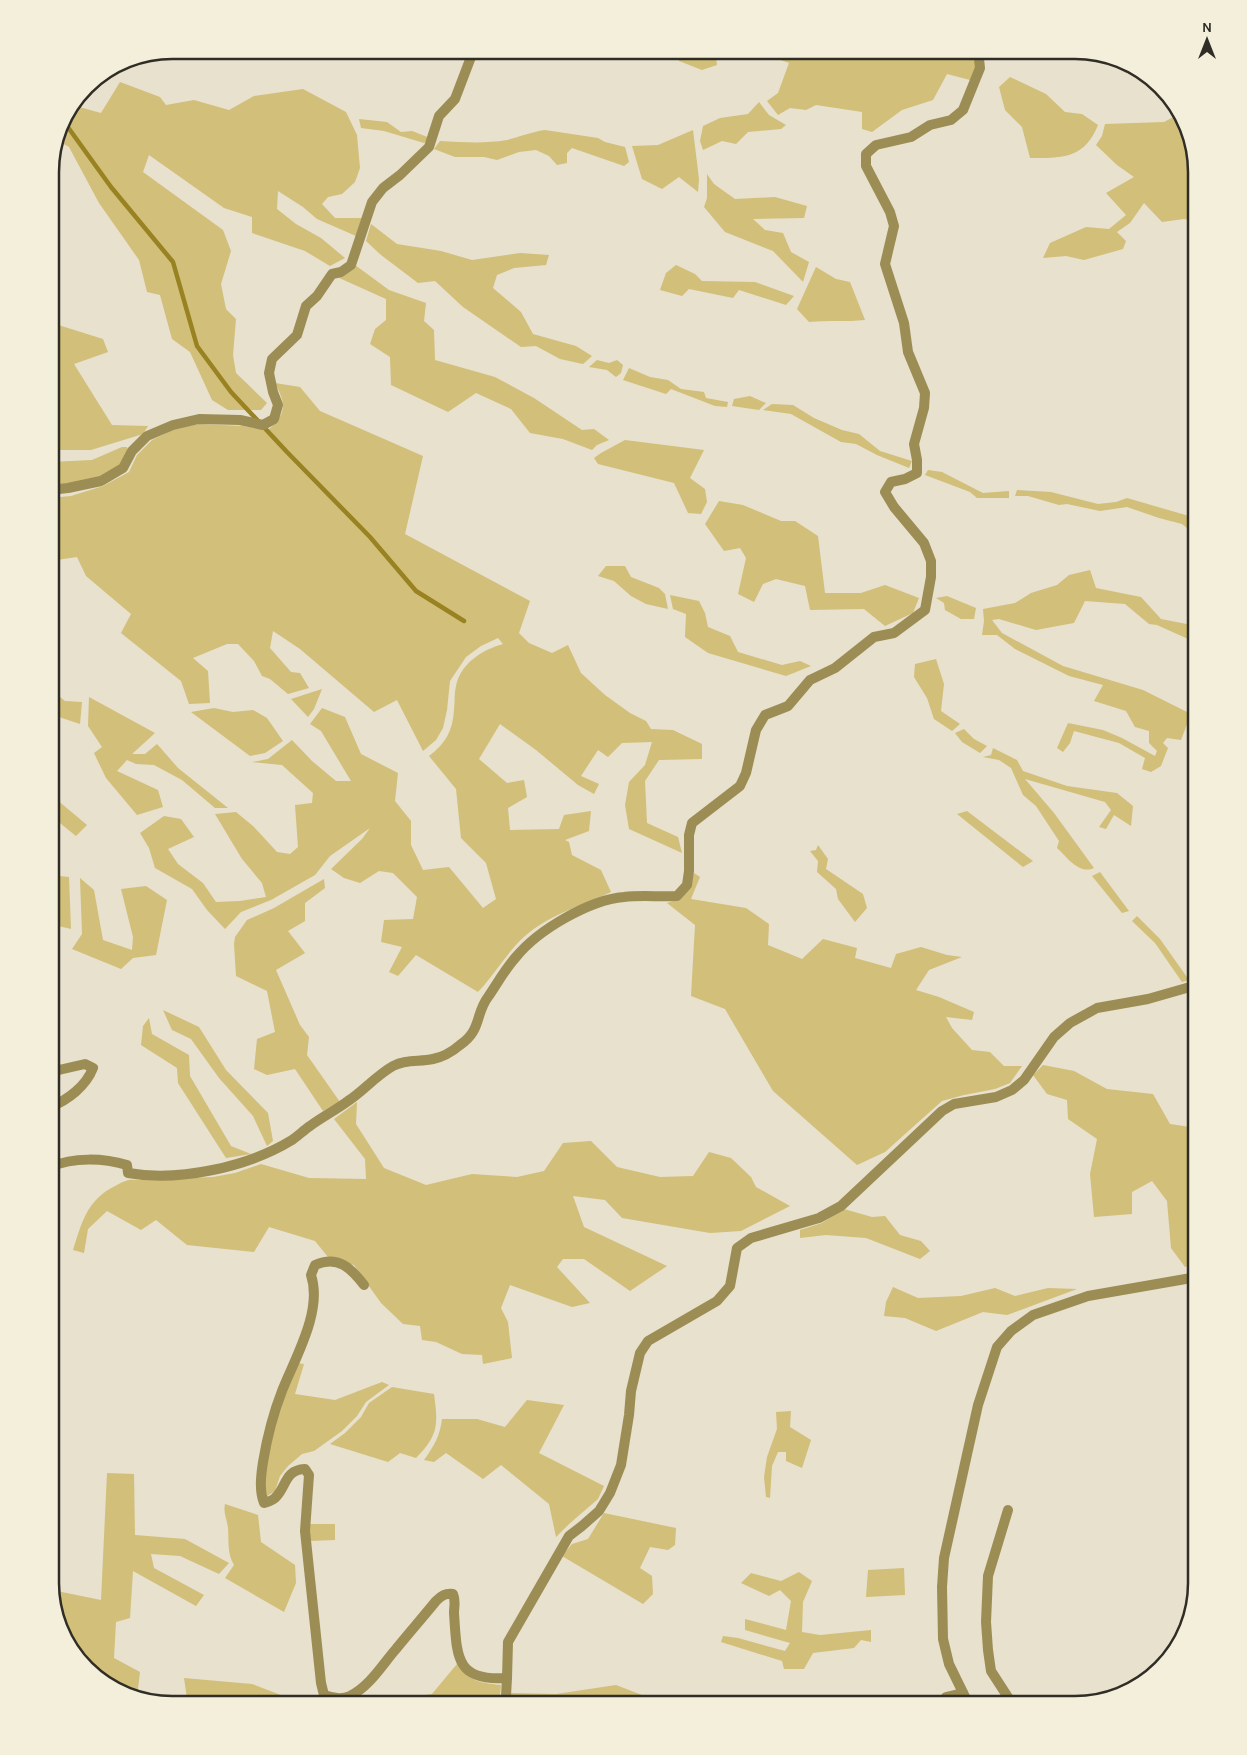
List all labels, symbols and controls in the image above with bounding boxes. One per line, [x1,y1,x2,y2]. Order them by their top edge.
north arrow [1182,15,1232,65]
text: N [1202,19,1212,36]

